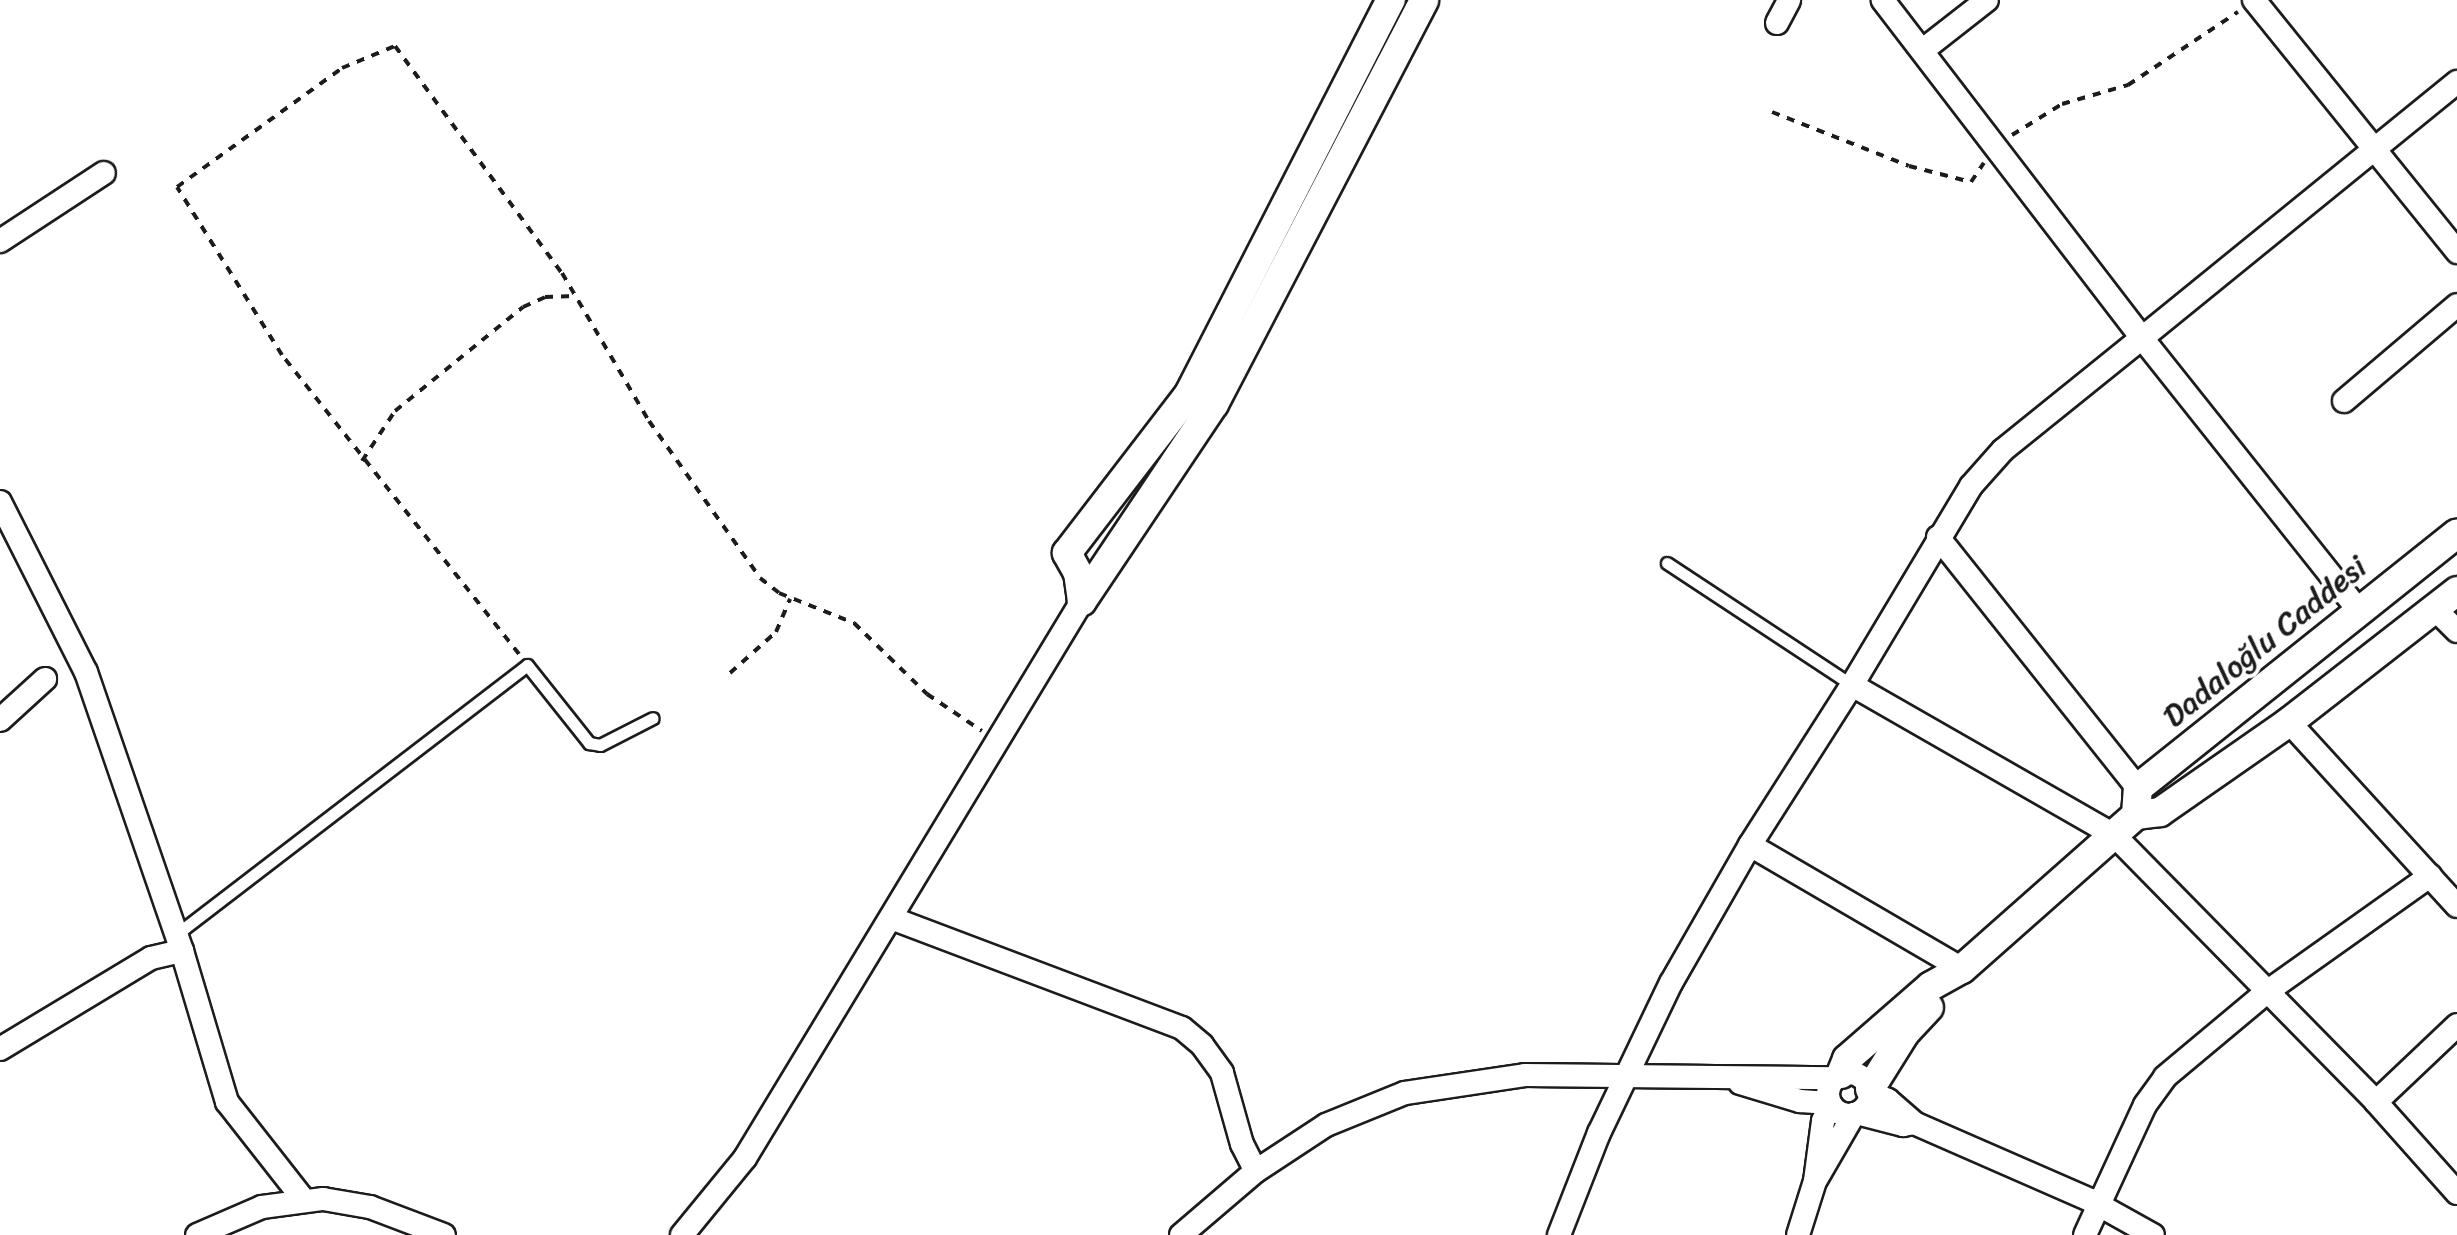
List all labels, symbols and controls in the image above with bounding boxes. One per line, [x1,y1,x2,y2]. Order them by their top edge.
street label: Dadaloğlu Caddesi [2155,548,2375,736]

